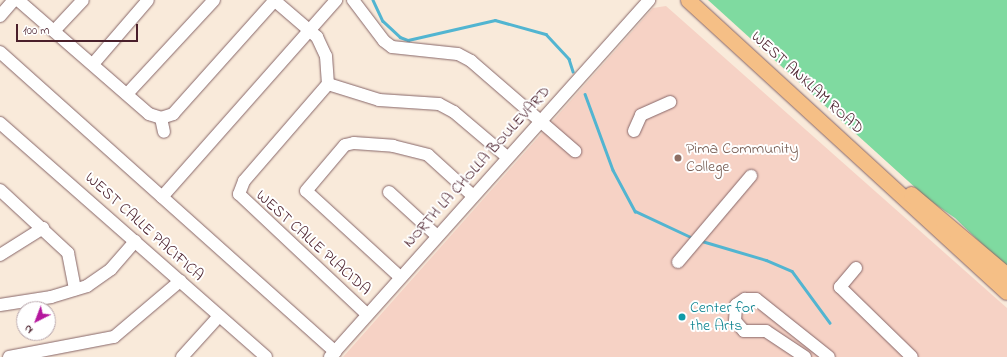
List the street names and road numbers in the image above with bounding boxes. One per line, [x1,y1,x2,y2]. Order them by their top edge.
street label: WEST ANKLAM ROAD [747,28,867,138]
street label: NORTH LA CHOLLA BOULEVARD [399,82,555,252]
street label: WEST CALLE PACIFICA [81,169,207,285]
street label: WEST CALLE PLACIDA [252,186,374,300]

